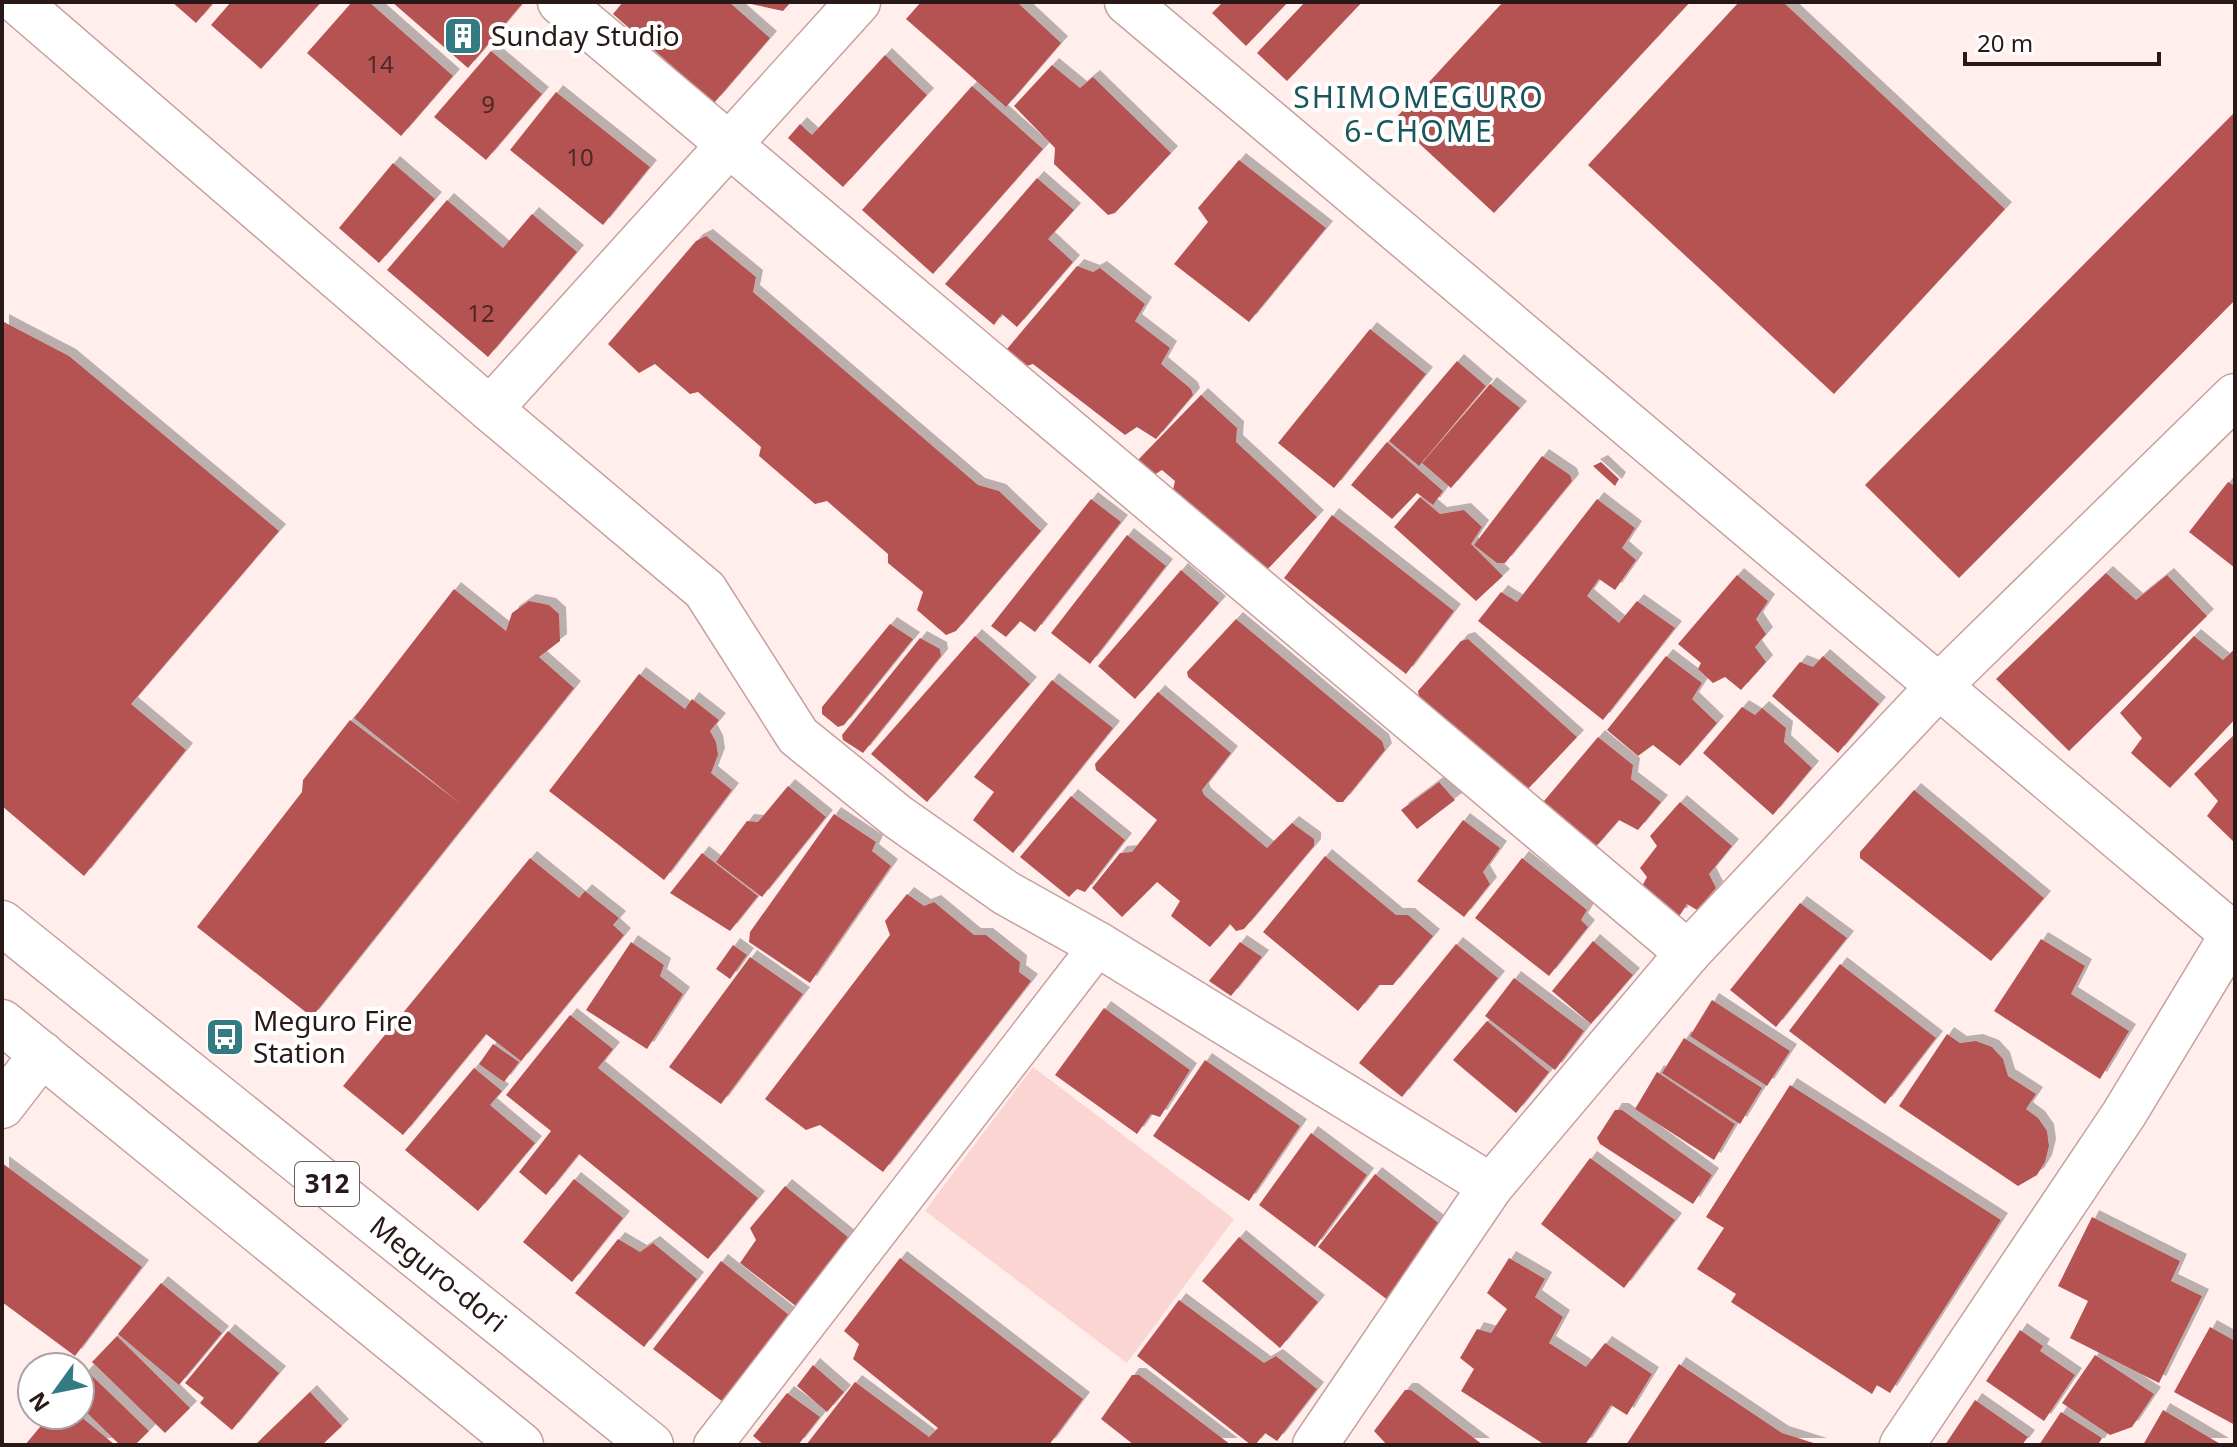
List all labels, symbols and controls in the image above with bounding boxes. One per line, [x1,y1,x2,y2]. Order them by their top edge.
building icon: Sunday Studio [442,15,484,57]
place label: Sunday Studio [491,16,680,54]
scale bar [1965,16,2159,66]
text: 20 m [1977,26,2033,59]
house number: 14 [366,47,394,80]
district label: SHIMOMEGURO 6-CHOME [1293,76,1545,151]
house number: 9 [481,87,495,120]
house number: 10 [566,140,594,173]
house number: 12 [467,296,495,329]
place label: Meguro Fire Station [253,1001,413,1071]
bus stop icon: Meguro Fire Station [204,1016,246,1058]
road number: 312 [295,1162,359,1206]
street label: Meguro-dori [363,1206,515,1340]
north arrow [16,1351,96,1431]
text: N [21,1387,56,1418]

